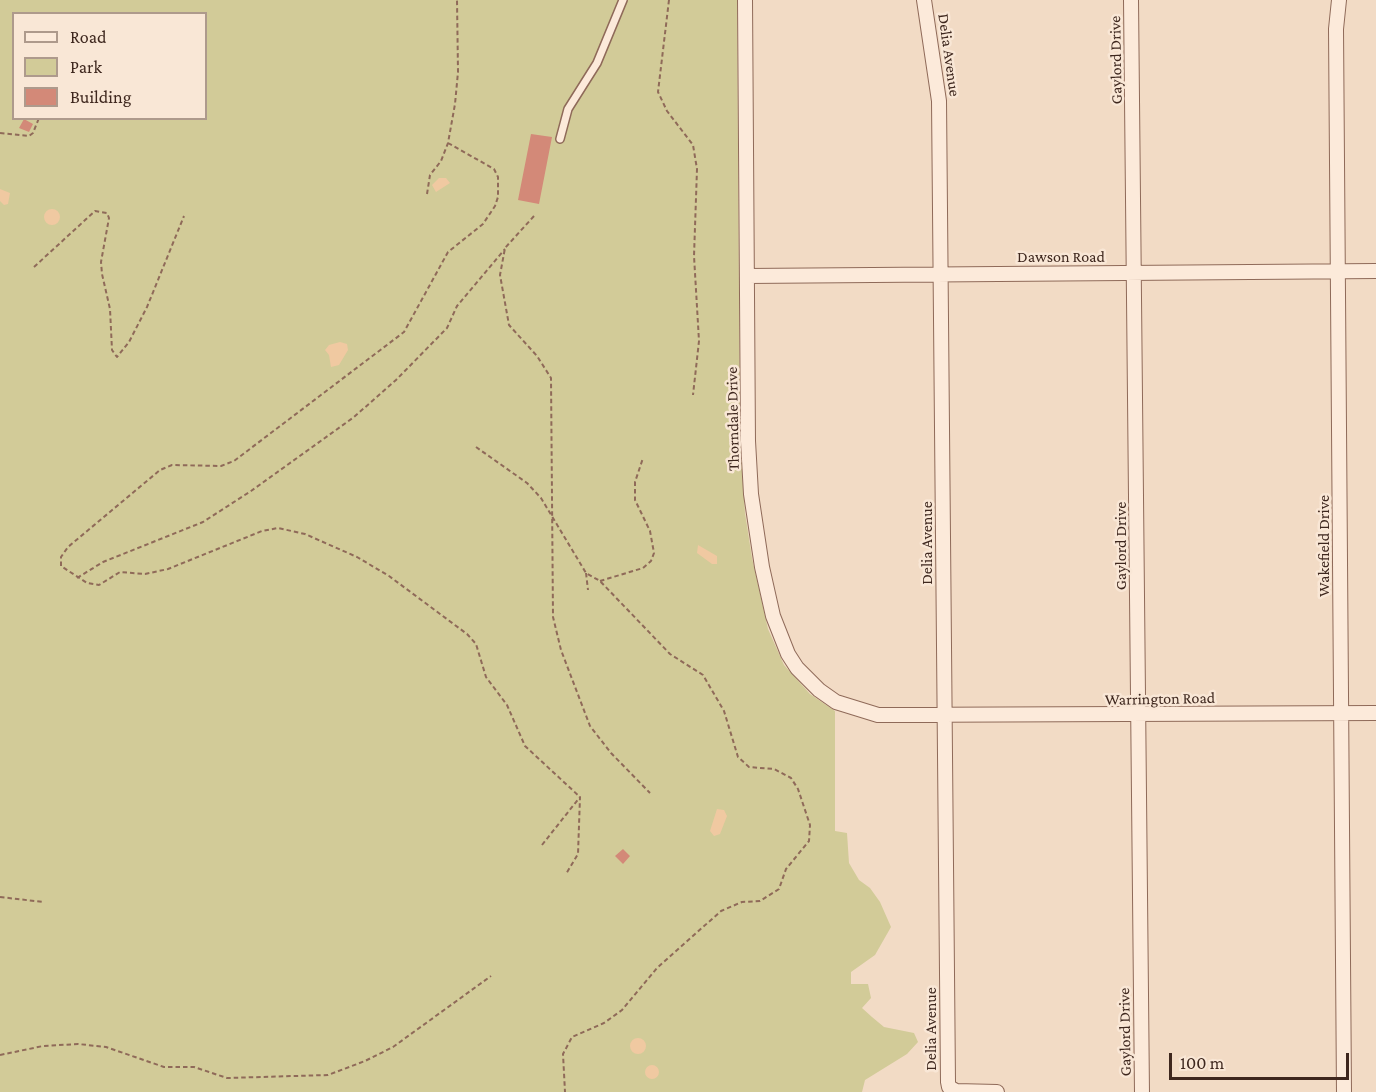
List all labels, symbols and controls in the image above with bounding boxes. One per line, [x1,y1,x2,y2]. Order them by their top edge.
legend [12,12,207,120]
street label: Delia Avenue [934,12,964,98]
street label: Gaylord Drive [1106,16,1126,104]
text: Road [70,27,107,47]
text: Park [70,57,102,77]
text: Building [70,87,131,107]
street label: Dawson Road [1017,247,1105,267]
street label: Thorndale Drive [722,367,744,471]
street label: Wakefield Drive [1314,495,1334,597]
street label: Delia Avenue [917,501,937,585]
street label: Gaylord Drive [1111,502,1131,590]
street label: Warrington Road [1105,688,1215,710]
street label: Delia Avenue [921,987,941,1071]
street label: Gaylord Drive [1115,988,1135,1076]
scale bar [1172,1041,1352,1079]
text: 100 m [1180,1053,1224,1073]

